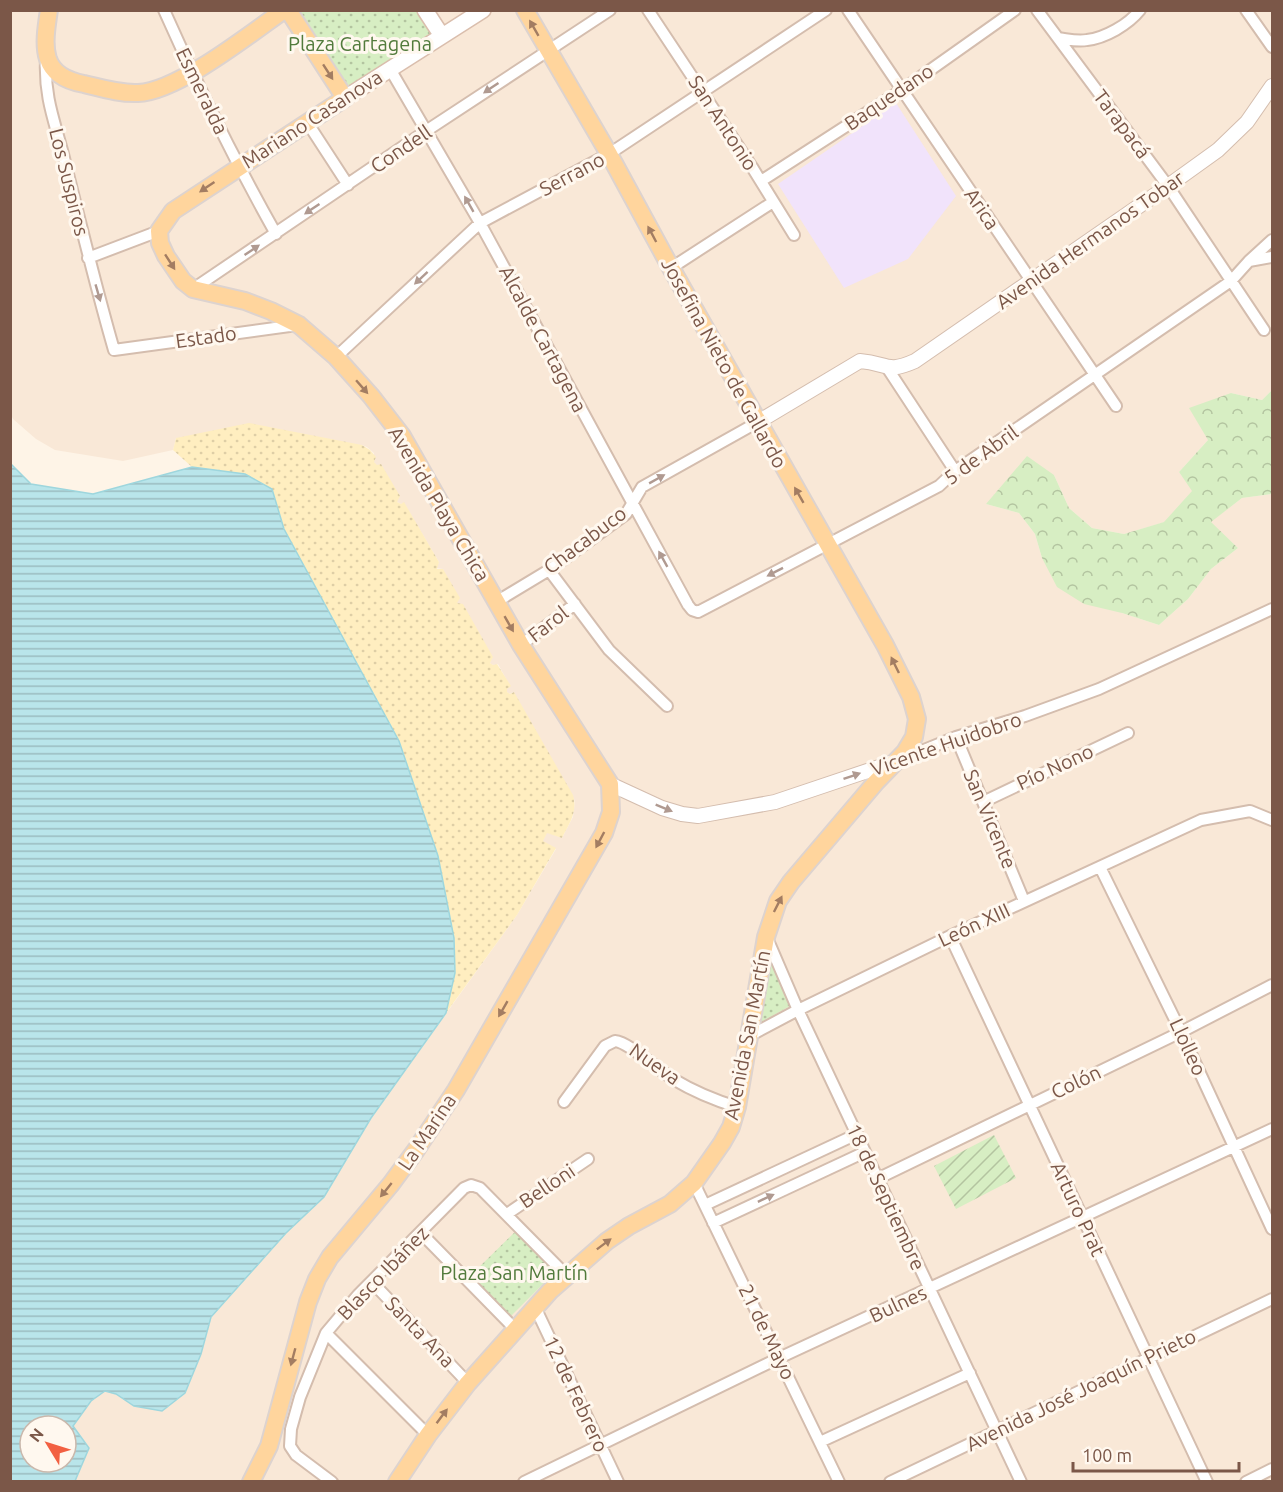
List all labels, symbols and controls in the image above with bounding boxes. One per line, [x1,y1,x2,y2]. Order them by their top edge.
one-way arrow [529,20,540,36]
park label: Plaza Cartagena [288,32,432,55]
street label: Esmeralda [172,44,233,138]
street label: Baquedano [840,58,938,135]
one-way arrow [322,64,333,80]
street label: Mariano Casanova [237,65,386,173]
street label: San Antonio [684,71,763,175]
one-way arrow [483,82,499,93]
street label: Tarapacá [1089,85,1156,163]
street label: Condell [366,120,436,177]
street label: Los Suspiros [45,126,94,238]
street label: Serrano [535,147,608,200]
street label: Avenida Hermanos Tobar [991,166,1188,313]
one-way arrow [199,182,216,193]
street label: Arica [960,184,1005,234]
one-way arrow [464,195,474,212]
one-way arrow [304,203,320,215]
one-way arrow [647,225,657,242]
one-way arrow [244,244,260,255]
one-way arrow [165,254,176,270]
street label: Josefina Nieto de Gallardo [657,254,792,472]
street label: Alcalde Cartagena [495,261,592,416]
one-way arrow [415,270,429,284]
one-way arrow [93,284,103,302]
street label: Estado [174,321,238,352]
one-way arrow [356,379,369,395]
street label: 5 de Abril [939,420,1022,489]
street label: Avenida Playa Chica [384,422,495,585]
one-way arrow [648,474,665,484]
one-way arrow [794,486,804,503]
street label: Chacabuco [539,501,631,578]
one-way arrow [658,551,668,568]
one-way arrow [767,567,784,577]
street label: Farol [523,601,572,646]
one-way arrow [503,616,514,632]
one-way arrow [890,656,899,673]
street label: Vicente Huidobro [867,707,1024,780]
street label: Pío Nono [1013,739,1097,794]
street label: San Vicente [959,766,1022,872]
one-way arrow [843,771,861,781]
one-way arrow [655,803,673,813]
one-way arrow [595,832,605,849]
one-way arrow [772,895,782,913]
street label: León XIII [934,898,1013,951]
street label: Avenida San Martín [719,948,774,1122]
one-way arrow [498,1001,508,1018]
street label: Llolleo [1165,1015,1212,1079]
street label: Nueva [625,1038,685,1089]
street label: Colón [1047,1060,1104,1103]
street label: La Marina [393,1089,460,1174]
street label: 18 de Septiembre [842,1120,930,1274]
street label: Arturo Prat [1047,1158,1110,1260]
street label: Belloni [515,1159,579,1213]
one-way arrow [380,1182,393,1197]
one-way arrow [758,1193,775,1202]
street label: Blasco Ibáñez [332,1221,433,1324]
one-way arrow [597,1238,612,1250]
park label: Plaza San Martín [440,1261,588,1284]
street label: 21 de Mayo [734,1280,800,1383]
street label: Bulnes [866,1280,930,1327]
street label: Santa Ana [381,1291,460,1372]
street label: Avenida José Joaquín Prieto [962,1324,1199,1455]
street label: 12 de Febrero [539,1332,613,1456]
one-way arrow [288,1348,298,1367]
one-way arrow [436,1408,448,1424]
north arrow [18,1414,78,1474]
text: N [25,1425,47,1445]
scale bar [1073,1435,1240,1473]
text: 100 m [1082,1445,1132,1465]

